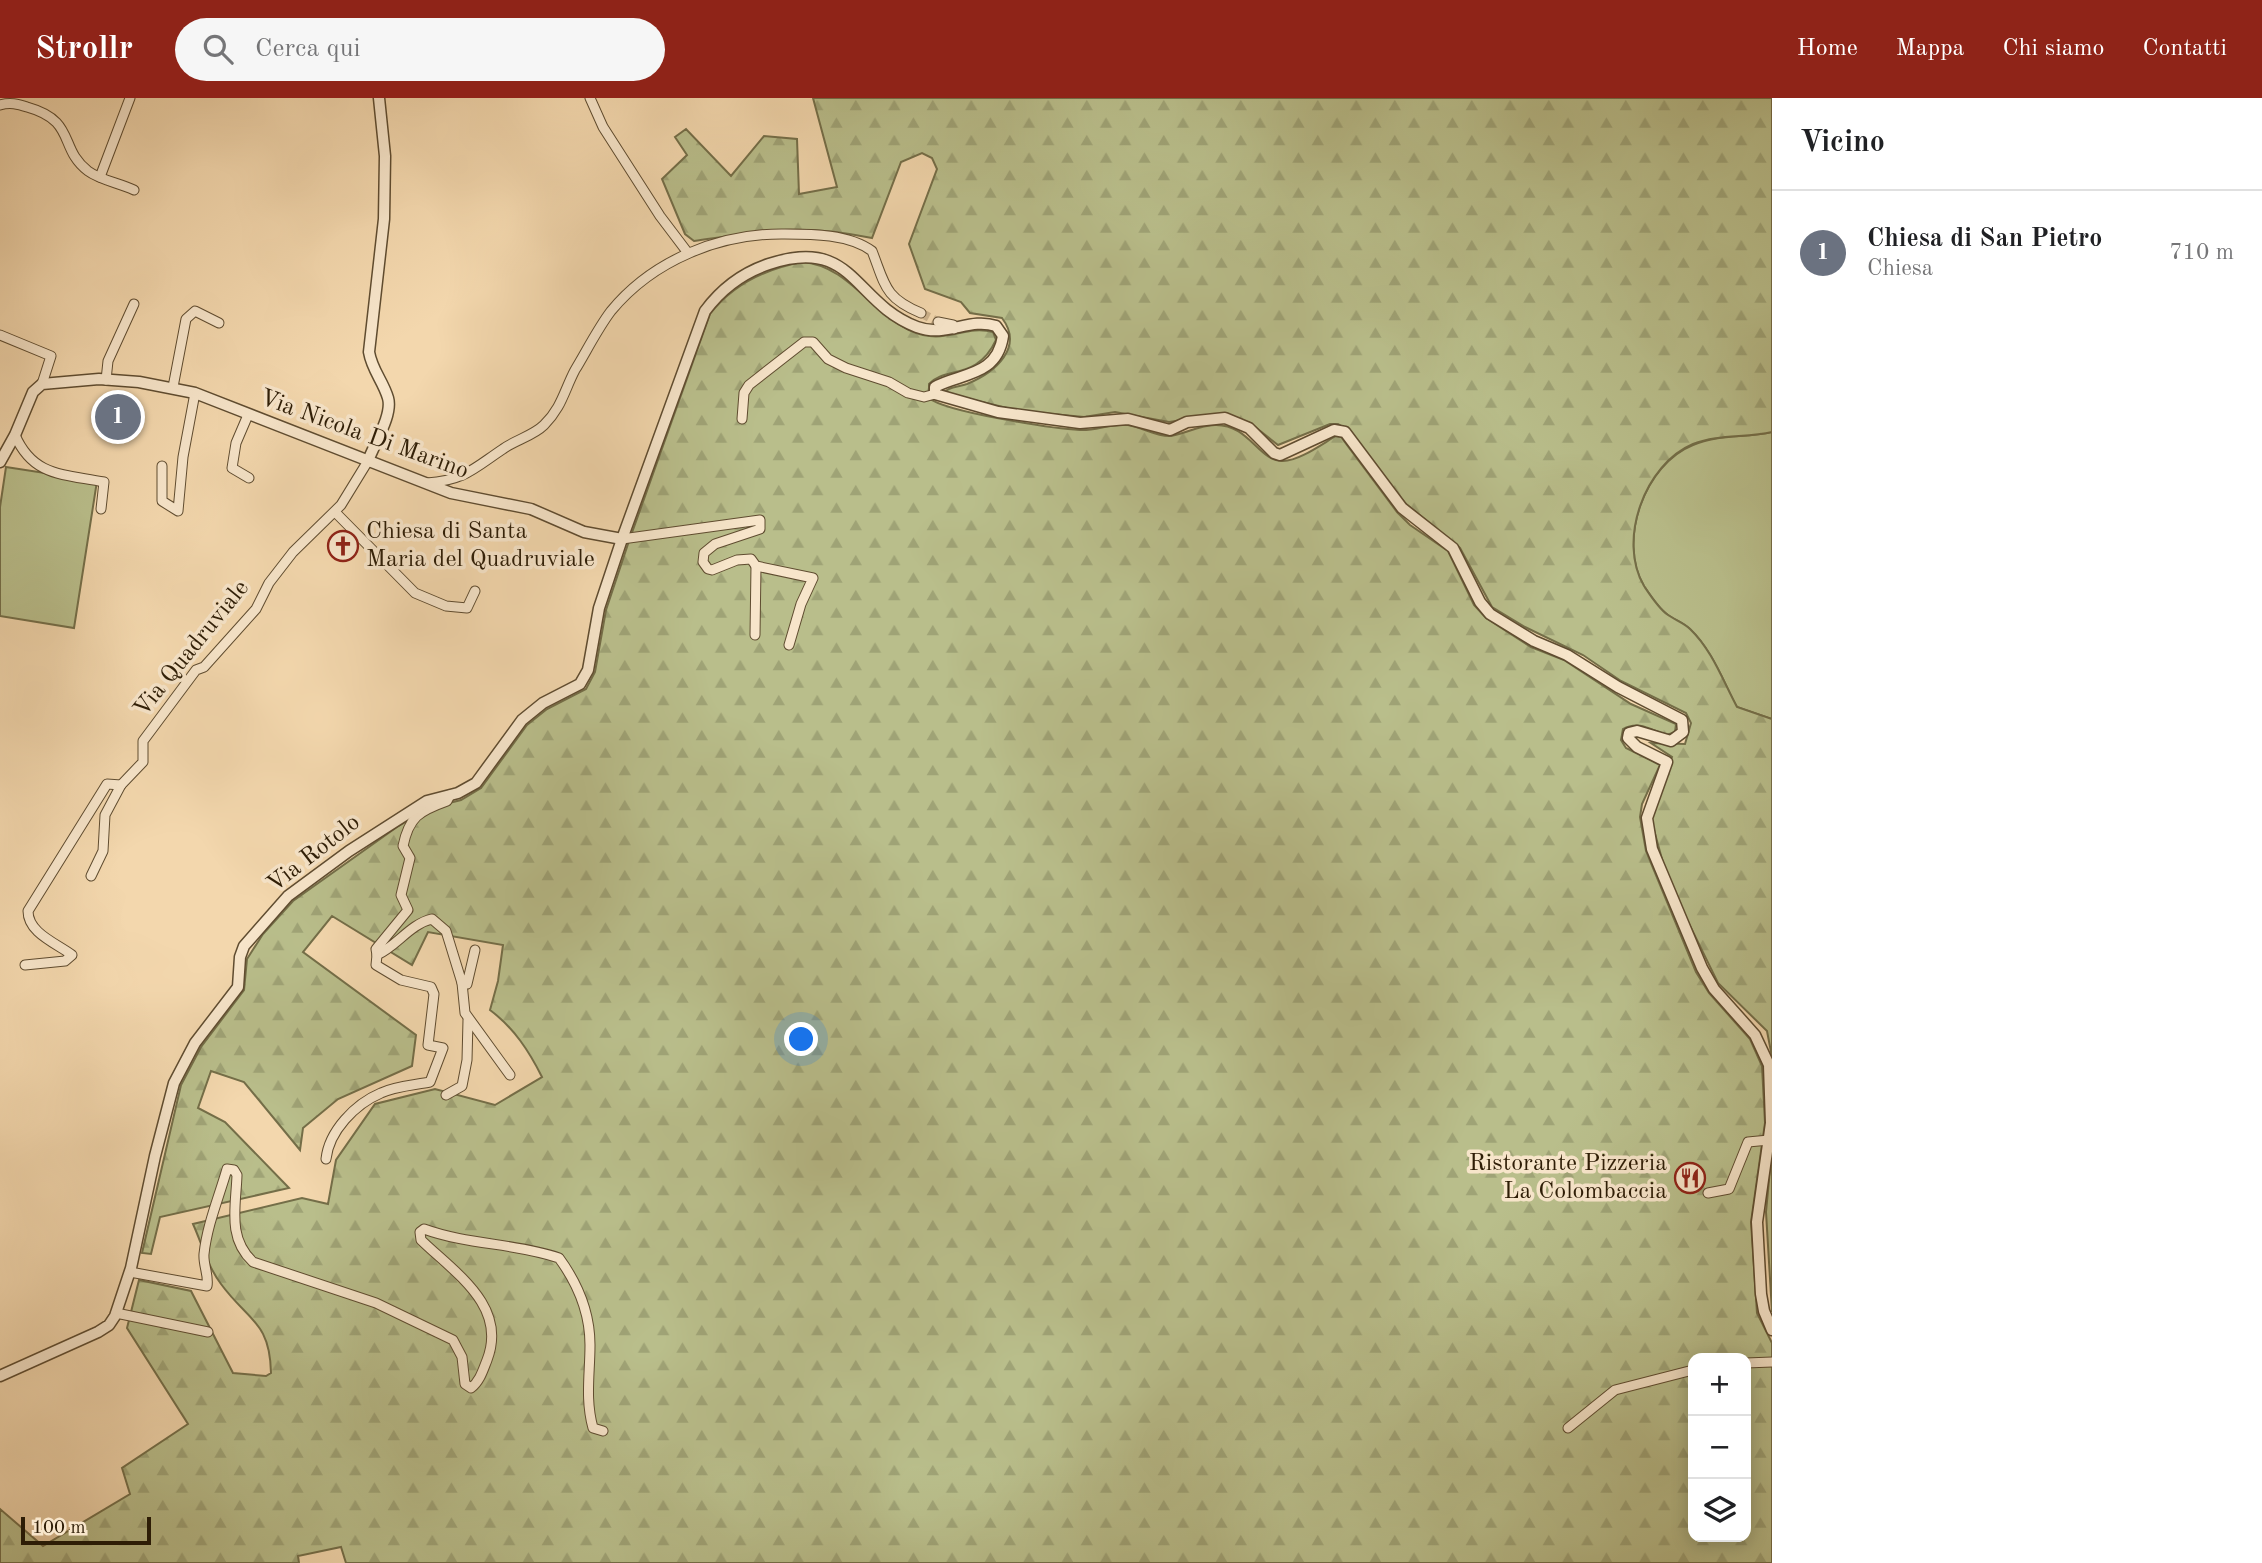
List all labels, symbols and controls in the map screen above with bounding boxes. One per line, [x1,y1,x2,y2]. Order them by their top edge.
search box [175,18,665,81]
icon: search [199,30,237,68]
text: Strollr [35,33,133,66]
text: Cerca qui [255,36,361,62]
text: Home [1797,37,1858,61]
text: Mappa [1896,37,1964,61]
text: Chi siamo [2002,37,2105,61]
text: Contatti [2143,37,2227,61]
text: Vicino [1800,128,1885,158]
text: Chiesa di San Pietro [1867,226,2102,252]
text: 1 [1816,241,1830,264]
text: 710 m [2169,241,2234,264]
text: Chiesa [1867,257,1933,280]
street label: Via Nicola Di Marino [257,386,471,484]
pin: 1 [95,391,141,443]
place label: Chiesa di Santa Maria del Quadruviale [366,520,595,572]
church icon: Chiesa di Santa Maria del Quadruviale [326,529,360,563]
street label: Via Quadruviale [130,576,254,722]
street label: Via Rotolo [263,811,365,897]
your location [784,1022,818,1056]
place label: Ristorante Pizzeria La Colombaccia [1469,1152,1667,1204]
restaurant icon: Ristorante Pizzeria La Colombaccia [1673,1161,1707,1195]
map controls [1688,1353,1751,1542]
button: + [1688,1353,1751,1416]
button: − [1688,1416,1751,1479]
button: layers [1688,1479,1751,1542]
scale bar [21,1514,150,1546]
text: 100 m [32,1519,85,1538]

